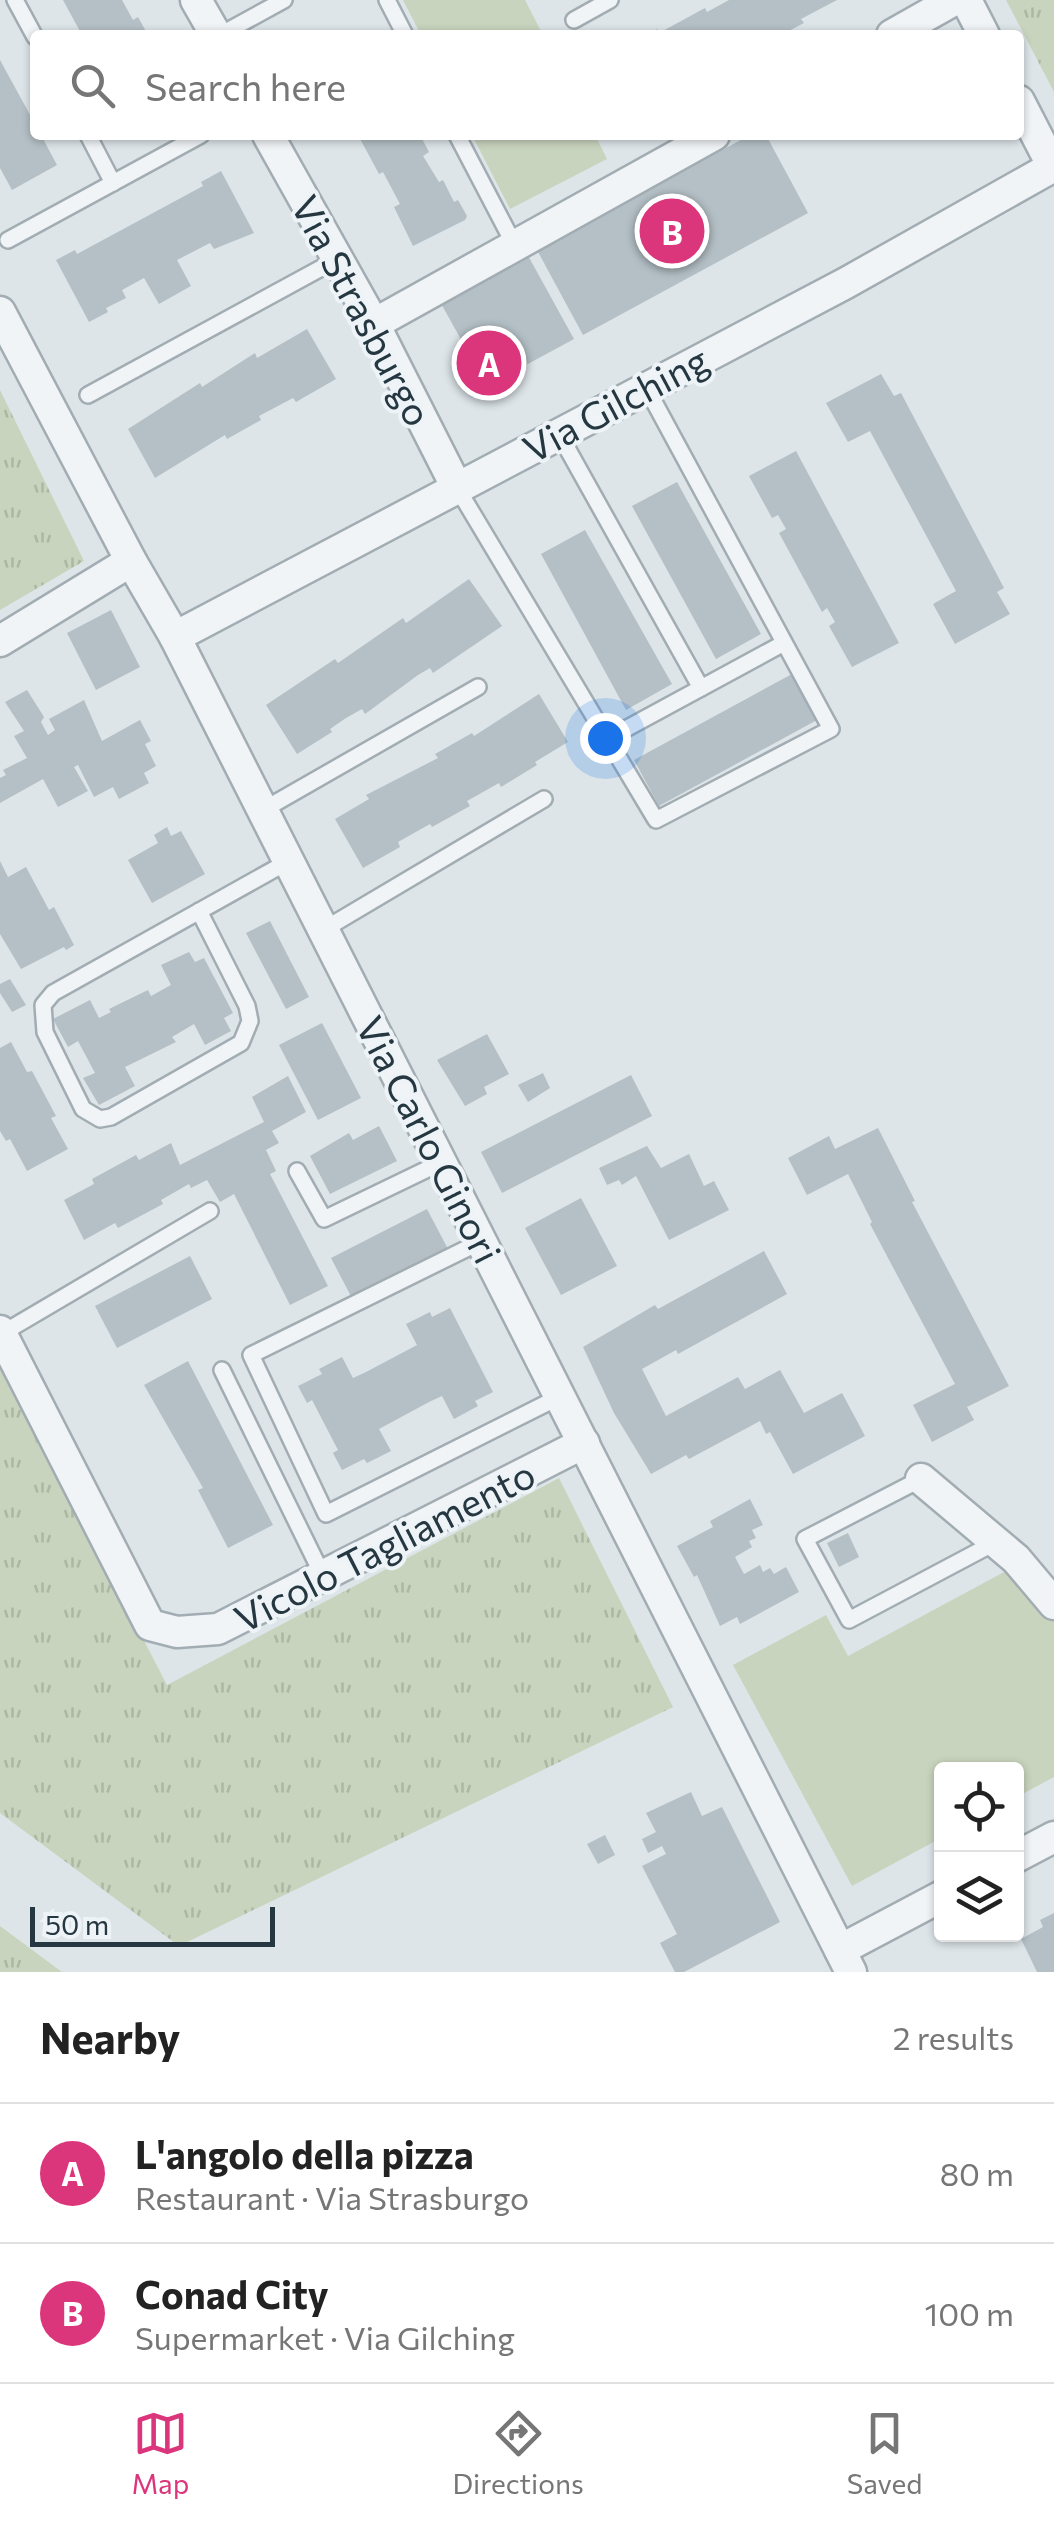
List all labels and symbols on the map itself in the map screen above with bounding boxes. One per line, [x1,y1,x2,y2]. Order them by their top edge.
street label: Via Strasburgo [283,187,443,433]
pin: B [640,194,704,268]
pin: A [456,326,522,400]
street label: Via Gilching [514,335,716,471]
your location [580,713,631,764]
street label: Via Carlo Ginori [348,1008,512,1270]
street label: Vicolo Tagliamento [226,1449,542,1641]
scale bar [30,1902,275,1946]

